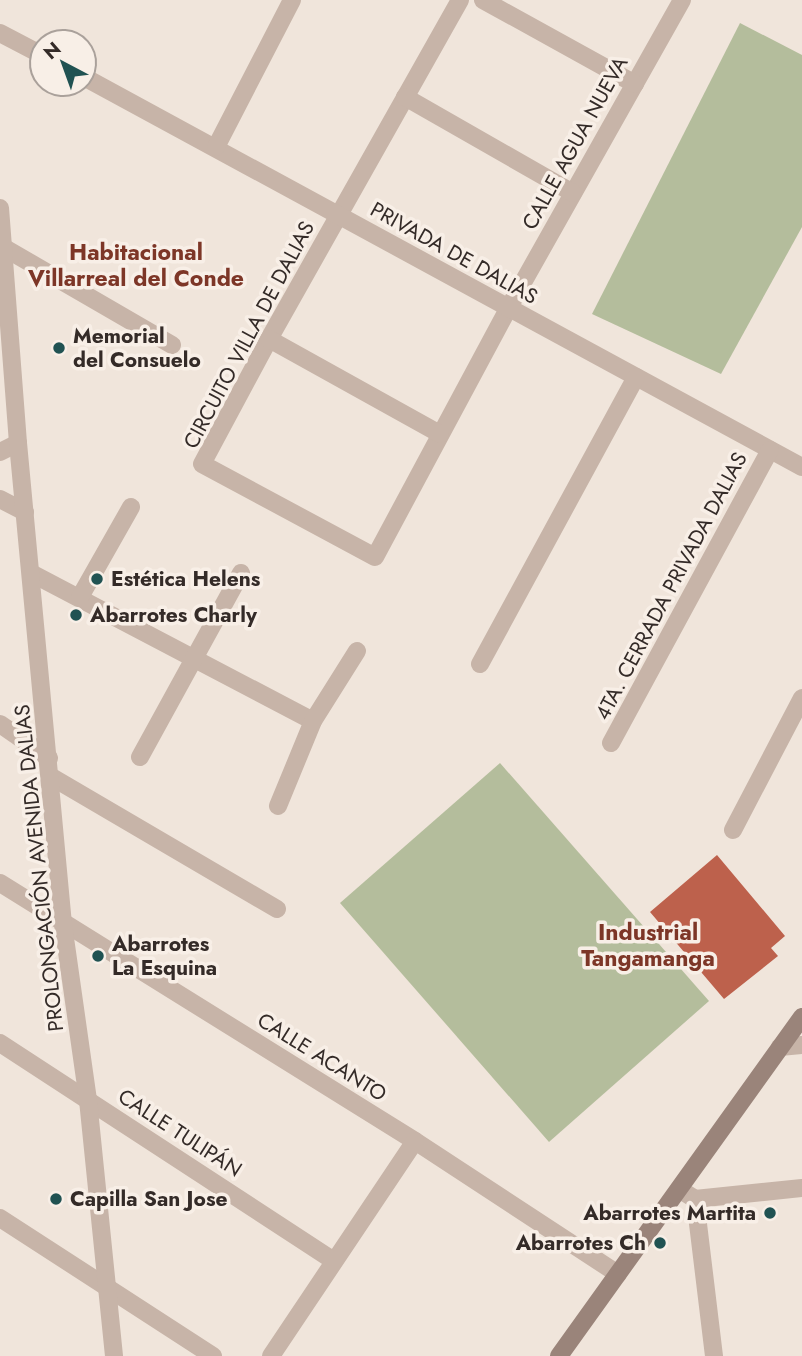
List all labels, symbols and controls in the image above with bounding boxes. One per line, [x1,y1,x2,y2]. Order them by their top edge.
north arrow [28,28,98,98]
text: N [38,35,67,66]
street label: CALLE AGUA NUEVA [515,51,635,235]
street label: PRIVADA DE DALIAS [365,194,543,312]
street label: CIRCUITO VILLA DE DALIAS [176,216,322,454]
district label: Habitacional Villarreal del Conde [27,235,244,295]
place label: Memorial del Consuelo [73,321,201,375]
marker: Memorial del Consuelo [51,340,67,356]
street label: 4TA. CERRADA PRIVADA DALIAS [587,447,755,725]
place label: Estética Helens [111,564,261,594]
marker: Estética Helens [89,571,105,587]
place label: Abarrotes Charly [89,600,258,630]
marker: Abarrotes Charly [68,607,84,623]
street label: PROLONGACIÓN AVENIDA DALIAS [7,703,71,1033]
district label: Industrial Tangamanga [581,915,715,975]
place label: Abarrotes La Esquina [111,929,217,983]
marker: Abarrotes La Esquina [90,948,106,964]
street label: CALLE ACANTO [252,1005,392,1109]
street label: CALLE TULIPÁN [112,1082,248,1184]
place label: Capilla San Jose [70,1184,228,1214]
marker: Capilla San Jose [48,1191,64,1207]
place label: Abarrotes Martita [582,1198,756,1228]
marker: Abarrotes Martita [762,1205,778,1221]
place label: Abarrotes Ch [515,1228,646,1258]
marker: Abarrotes Ch [652,1235,668,1251]

